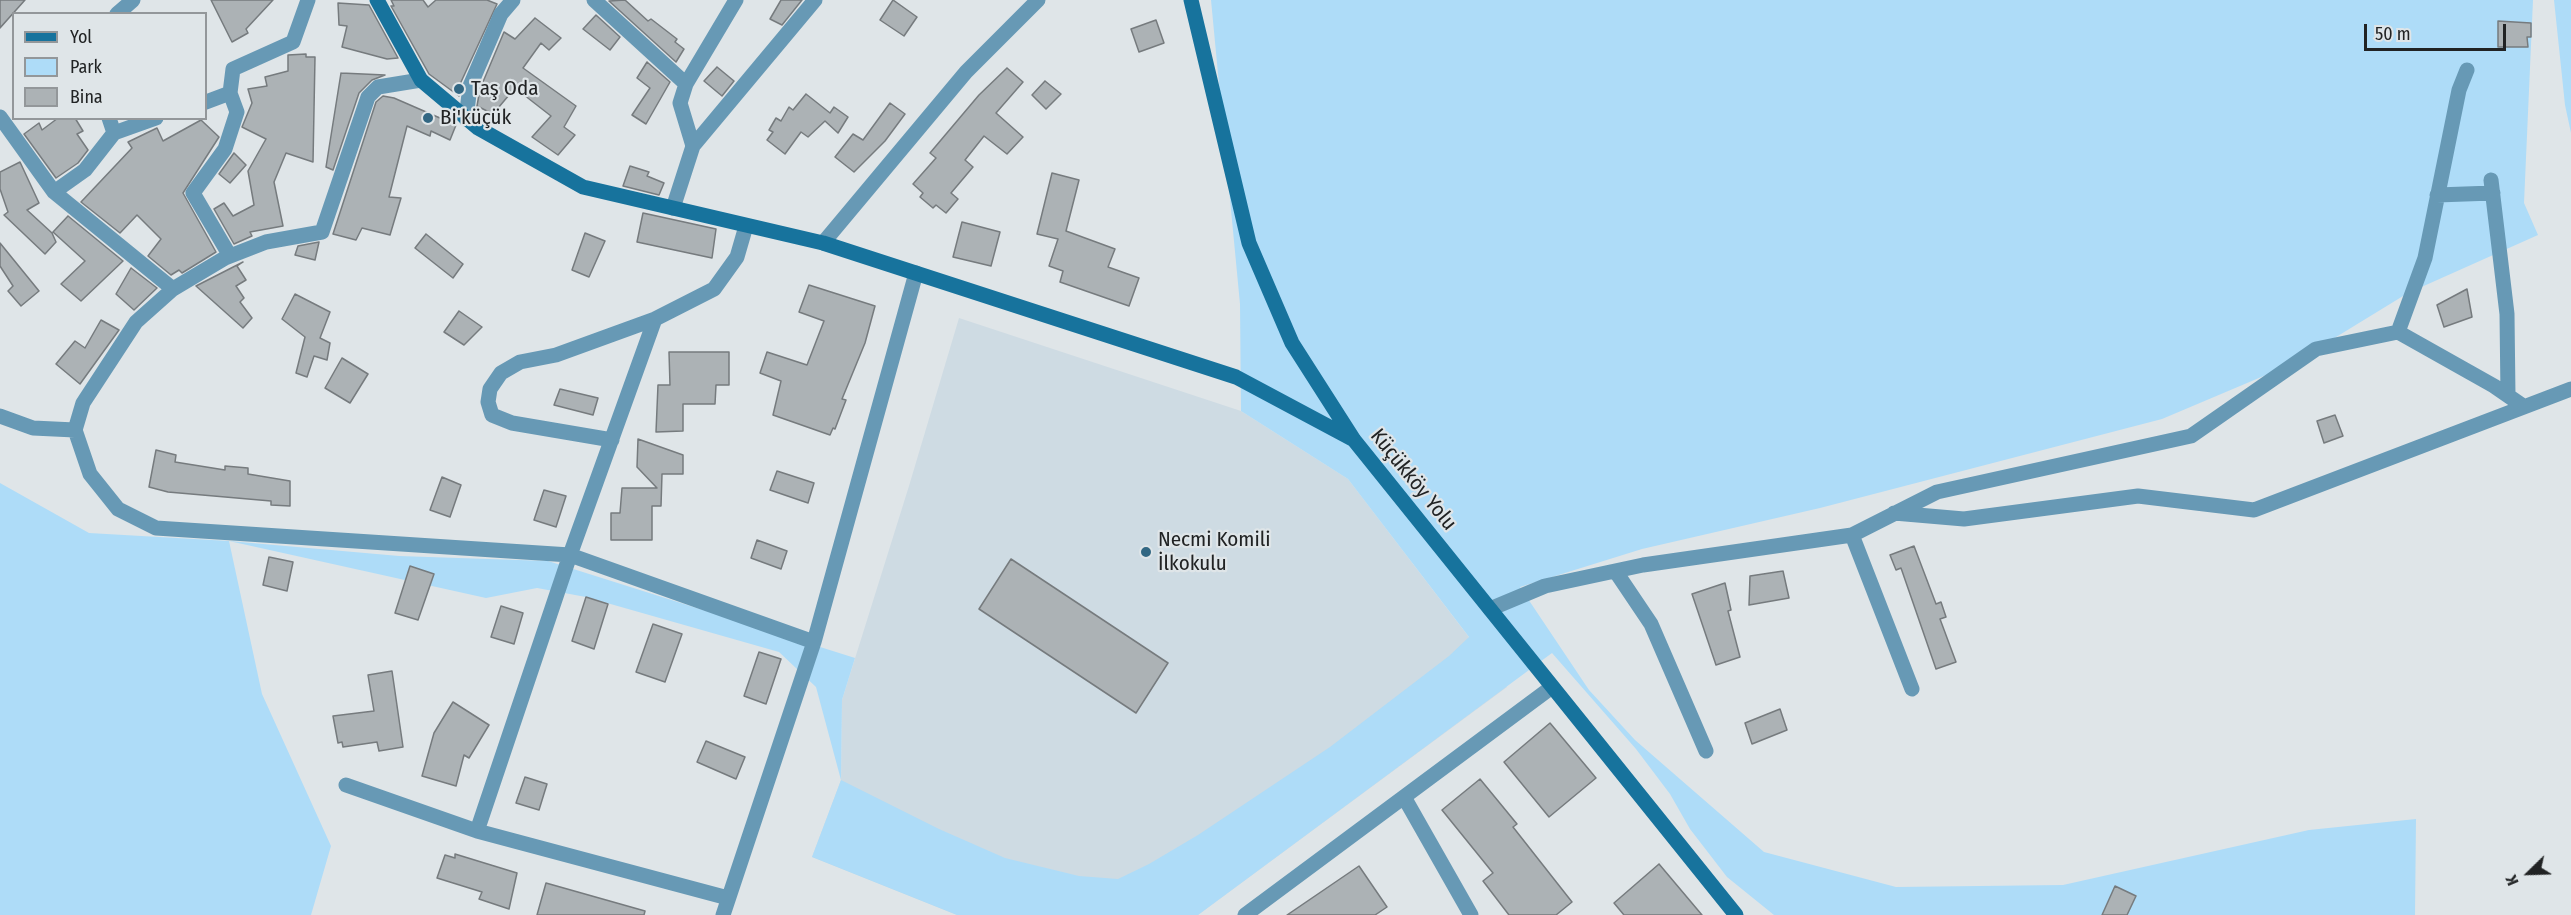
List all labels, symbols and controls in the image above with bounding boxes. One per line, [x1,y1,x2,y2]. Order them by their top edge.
legend [12,12,207,120]
scale bar [2367,12,2510,50]
text: 50 m [2375,23,2411,45]
text: Yol [70,26,92,48]
text: Park [70,56,102,78]
place label: Taş Oda [471,76,538,102]
marker: Taş Oda [452,82,466,96]
text: Bina [70,86,103,108]
place label: Bi'küçük [440,105,511,131]
marker: Bi'küçük [421,111,435,125]
street label: Küçükköy Yolu [1364,424,1462,536]
place label: Necmi Komili İlkokulu [1158,527,1271,577]
marker: Necmi Komili İlkokulu [1139,545,1153,559]
north arrow [2499,843,2559,903]
text: K [2501,872,2523,888]

